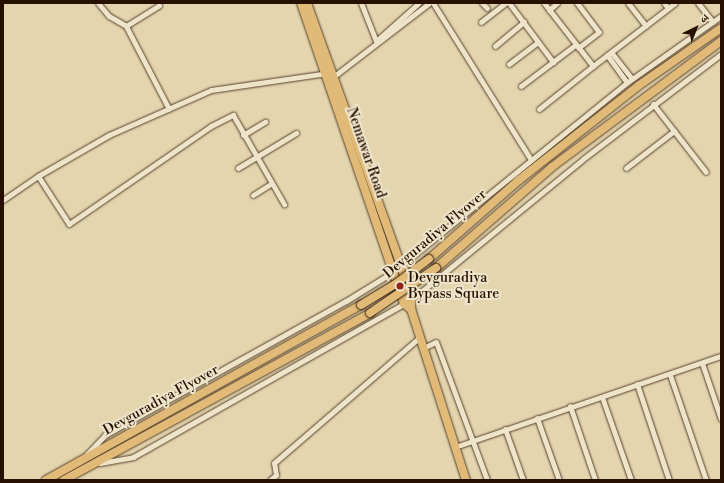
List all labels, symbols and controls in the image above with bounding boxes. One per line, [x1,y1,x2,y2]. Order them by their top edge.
north arrow [676,8,716,48]
text: उ [697,12,711,26]
street label: Nemawar Road [343,105,389,201]
street label: Devguradiya Flyover [380,186,490,282]
place label: Devguradiya Bypass Square [408,270,499,302]
marker: Devguradiya Bypass Square [395,281,405,291]
street label: Devguradiya Flyover [100,361,222,439]

